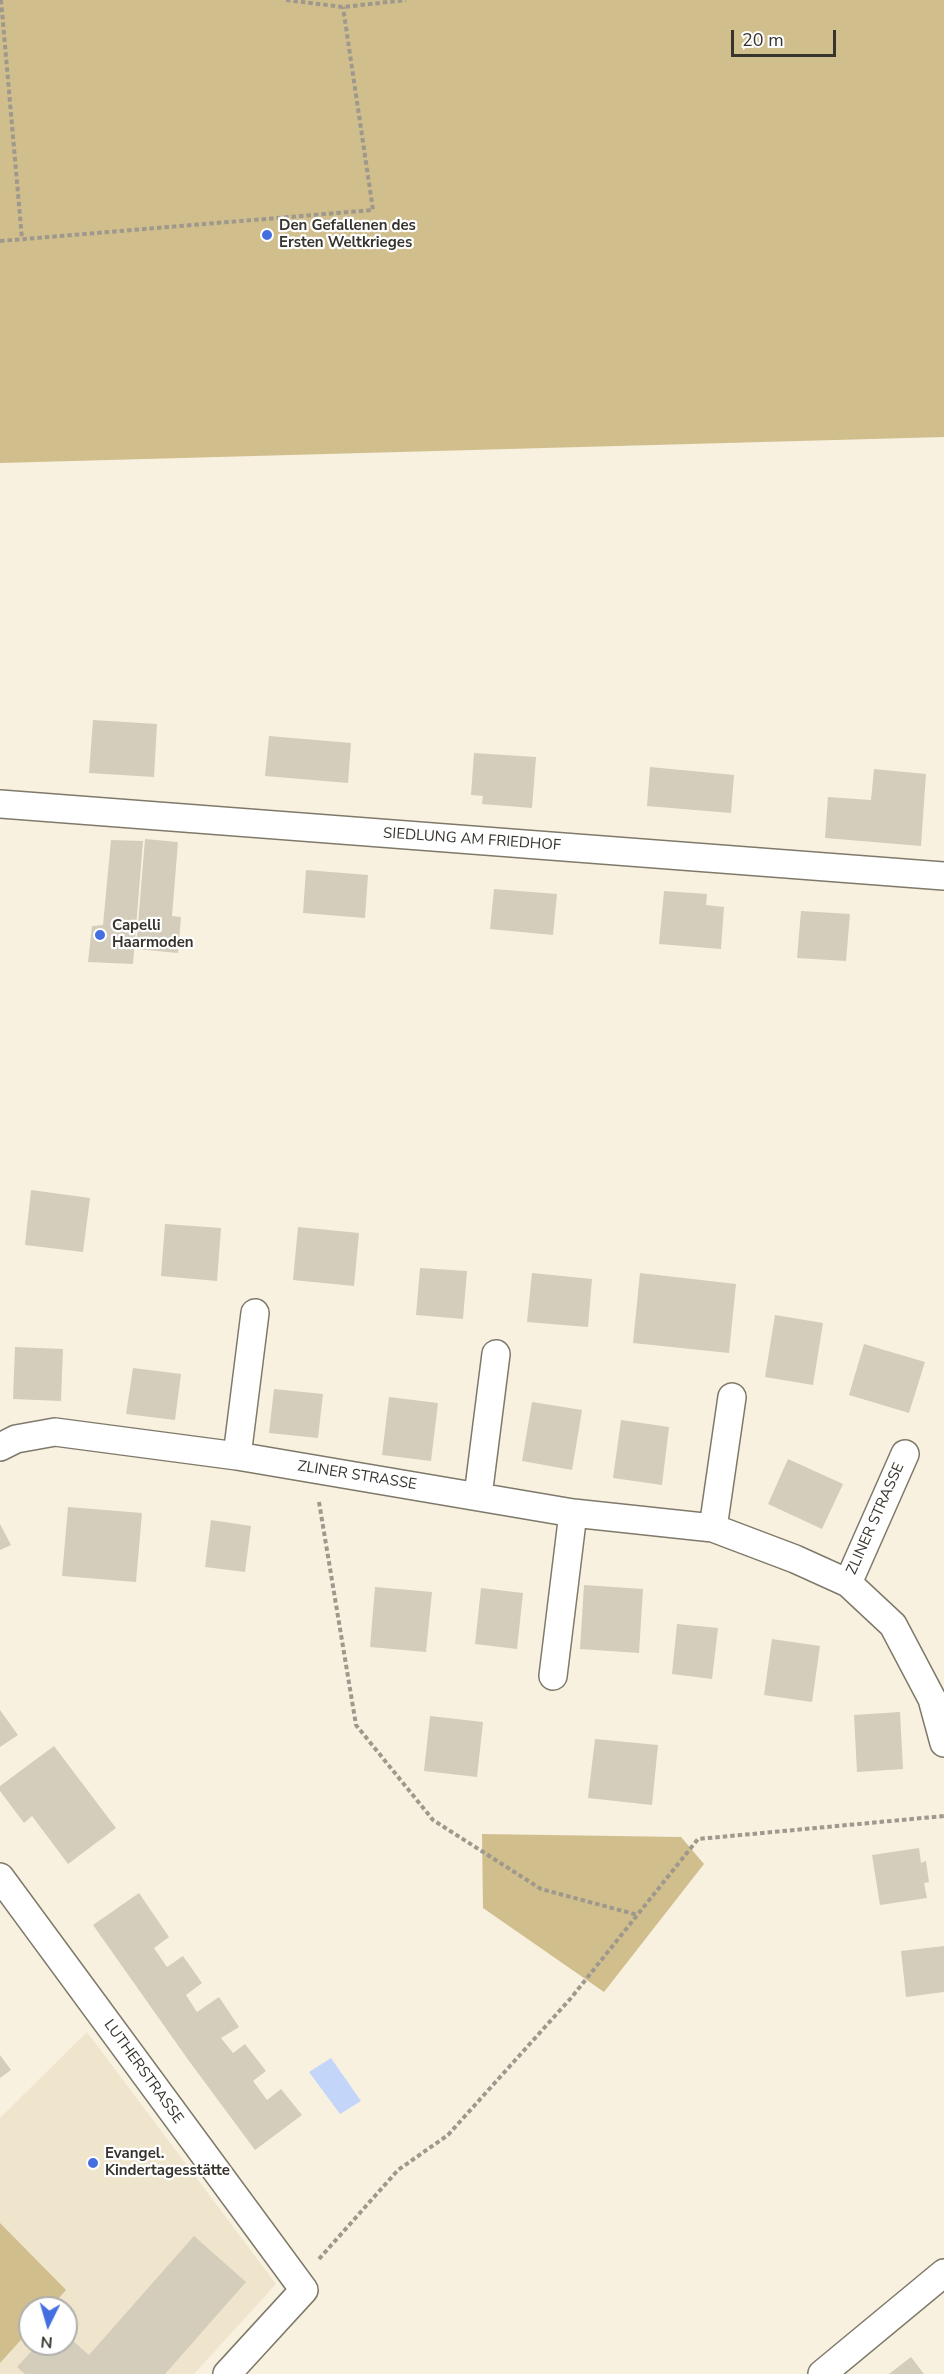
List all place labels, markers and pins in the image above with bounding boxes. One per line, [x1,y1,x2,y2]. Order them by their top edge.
place label: Den Gefallenen des Ersten Weltkrieges [279,217,416,252]
marker: Den Gefallenen des Ersten Weltkrieges [260,228,274,242]
place label: Capelli Haarmoden [112,917,194,952]
marker: Capelli Haarmoden [93,928,107,942]
place label: Evangel. Kindertagesstätte [105,2145,230,2180]
marker: Evangel. Kindertagesstätte [86,2156,100,2170]

